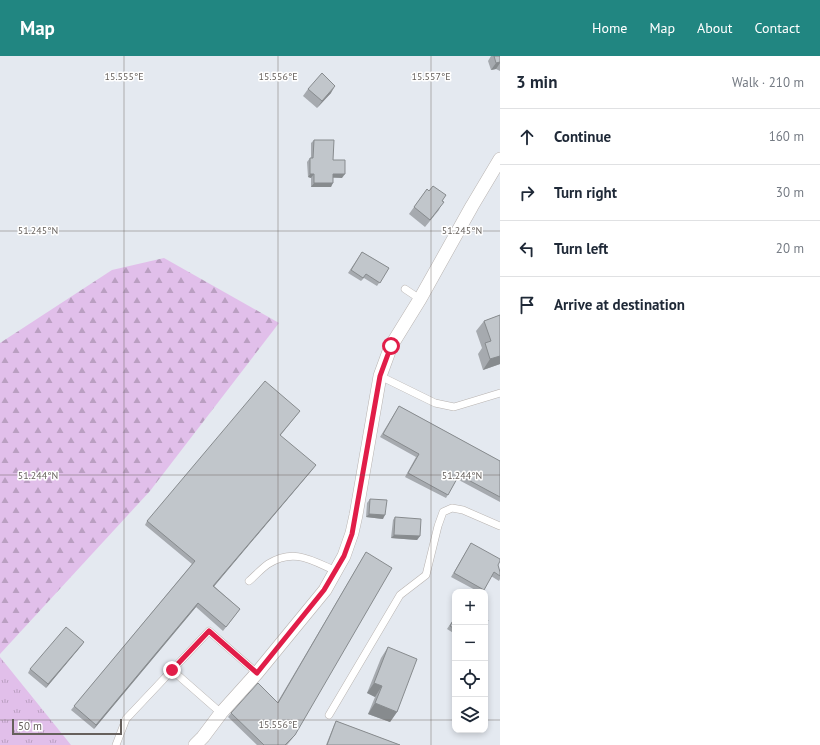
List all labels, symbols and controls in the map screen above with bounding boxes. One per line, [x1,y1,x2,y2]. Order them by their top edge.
text: Map [20,16,55,40]
text: Home [592,19,627,37]
text: Map [649,19,675,37]
text: About [697,19,733,37]
text: Contact [755,19,800,37]
text: 15.555°E [105,70,144,83]
text: 15.556°E [259,70,298,83]
text: 15.557°E [412,70,451,83]
text: 3 min [516,71,557,93]
text: Walk · 210 m [732,74,804,91]
icon: ahead [516,126,538,148]
text: Continue [554,127,611,146]
text: 160 m [769,128,804,145]
icon: right [516,182,538,204]
text: Turn right [554,183,617,202]
text: 30 m [776,184,804,201]
text: 51.245°N [18,224,58,237]
text: 51.245°N [442,224,482,237]
icon: left [516,238,538,260]
text: Turn left [554,239,608,258]
text: 20 m [776,240,804,257]
icon: arrive [516,294,538,316]
text: Arrive at destination [554,295,685,314]
route start [382,337,400,355]
text: 51.244°N [18,469,58,482]
text: 51.244°N [442,469,482,482]
map controls [452,589,488,733]
button: + [452,589,488,625]
button: − [452,625,488,661]
route end [163,661,181,679]
button: locate [452,661,488,697]
button: layers [452,697,488,733]
scale bar [12,717,122,736]
text: 15.556°E [259,718,298,731]
text: 50 m [18,719,42,733]

